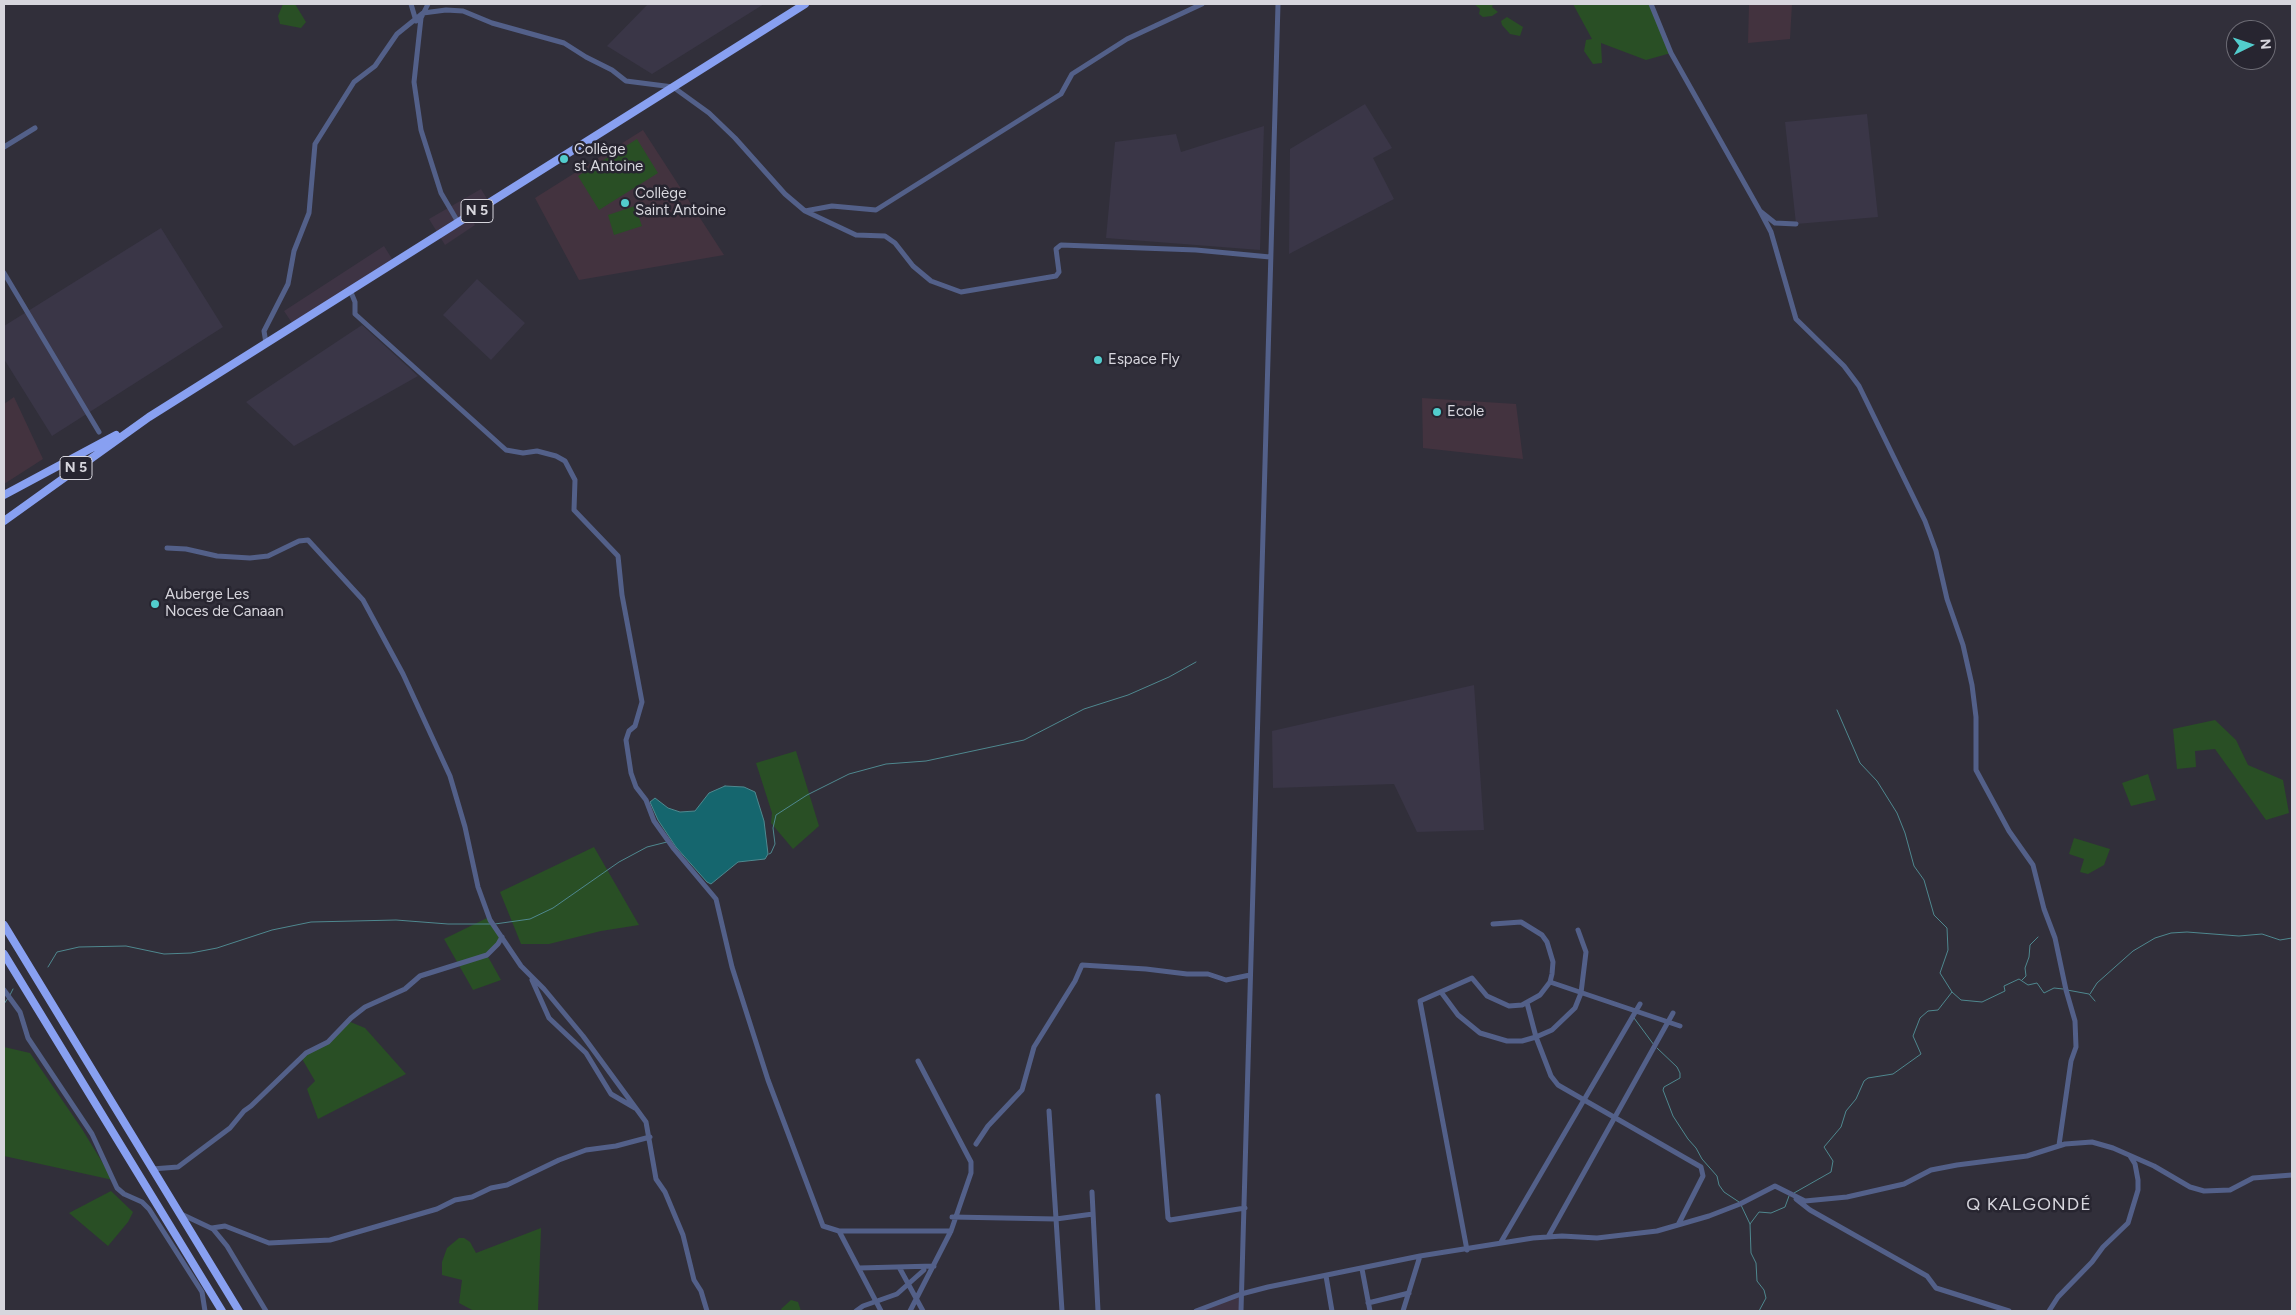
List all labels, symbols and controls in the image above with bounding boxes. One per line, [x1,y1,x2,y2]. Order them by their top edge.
north arrow [2226,20,2276,70]
text: N [2257,38,2274,50]
place label: Collège st Antoine [574,141,643,176]
marker: Collège st Antoine [558,153,570,165]
place label: Collège Saint Antoine [635,185,726,220]
marker: Collège Saint Antoine [619,197,631,209]
road number: N 5 [461,200,493,222]
place label: Espace Fly [1108,351,1180,369]
marker: Espace Fly [1092,354,1104,366]
place label: Ecole [1447,403,1484,421]
marker: Ecole [1431,406,1443,418]
road number: N 5 [60,456,92,479]
place label: Auberge Les Noces de Canaan [165,586,283,621]
marker: Auberge Les Noces de Canaan [149,598,161,610]
district label: Q KALGONDÉ [1965,1194,2093,1216]

